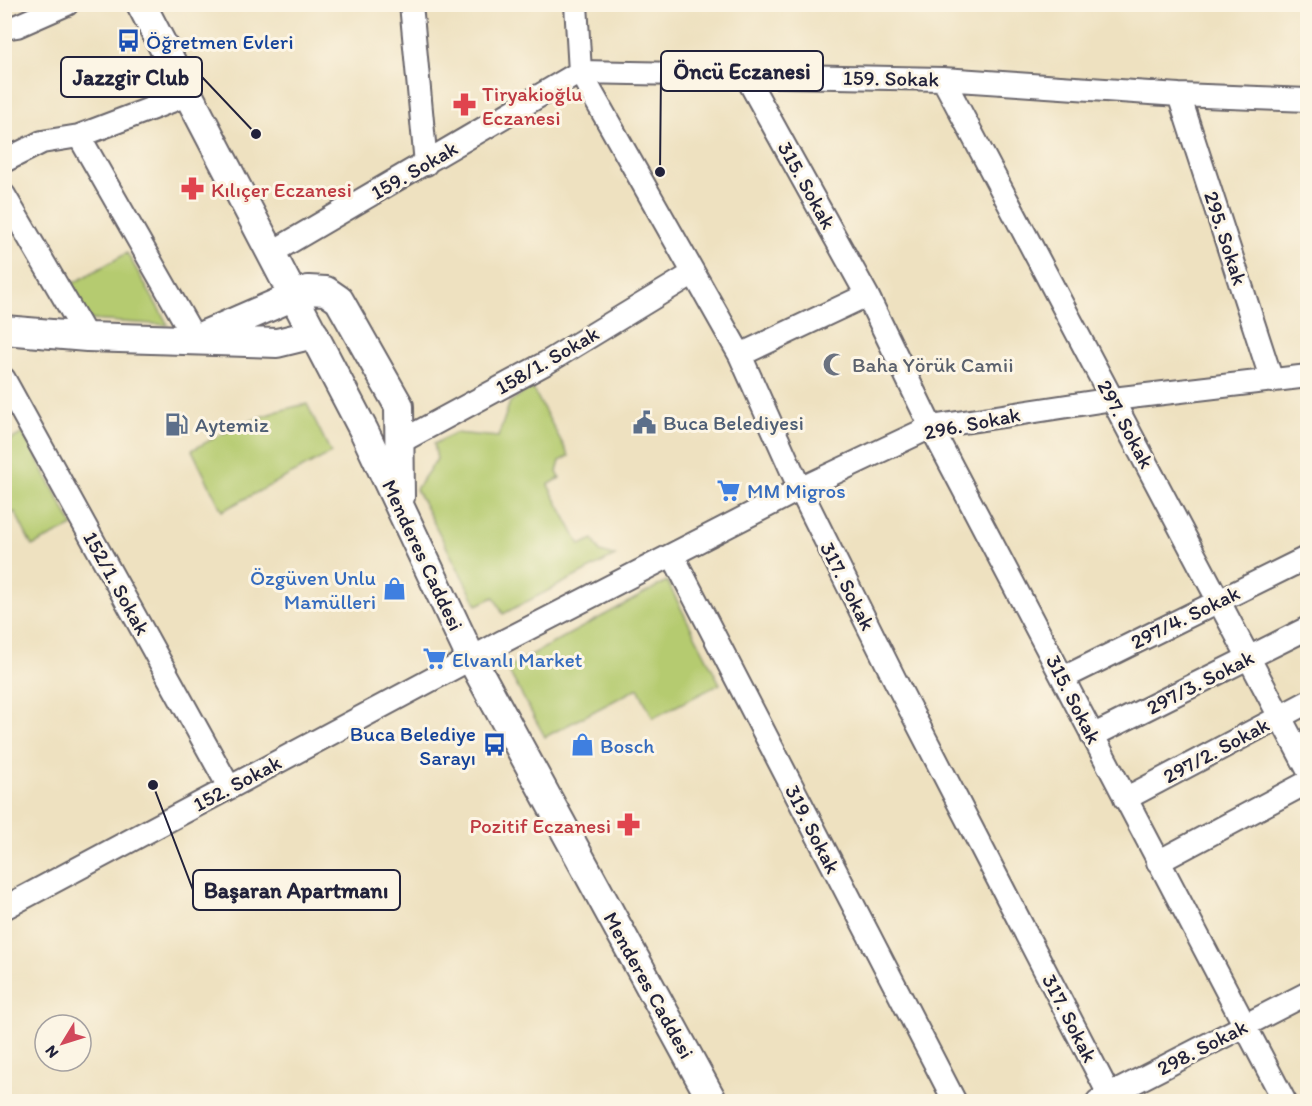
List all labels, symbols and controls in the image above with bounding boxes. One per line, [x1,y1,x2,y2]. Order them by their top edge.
bus stop icon: Öğretmen Evleri [115,28,141,54]
place label: Öğretmen Evleri [146,29,294,54]
callout: Öncü Eczanesi [661,51,823,91]
callout: Jazzgir Club [61,57,202,97]
text: Öncü Eczanesi [673,58,811,85]
text: Jazzgir Club [72,64,189,91]
street label: 159. Sokak [843,65,940,91]
place label: Tiryakioğlu Eczanesi [482,81,583,130]
pharmacy icon: Tiryakioğlu Eczanesi [451,92,477,118]
street label: 159. Sokak [366,135,462,205]
street label: 315. Sokak [773,137,841,234]
pharmacy icon: Kılıçer Eczanesi [180,176,206,202]
place label: Kılıçer Eczanesi [211,177,352,202]
street label: 295. Sokak [1199,188,1253,288]
street label: 158/1. Sokak [491,320,603,400]
mosque icon: Baha Yörük Camii [821,351,847,377]
place label: Baha Yörük Camii [852,352,1014,377]
street label: 297. Sokak [1092,375,1160,473]
street label: 296. Sokak [922,401,1023,445]
public building icon: Buca Belediyesi [632,409,658,435]
place label: Buca Belediyesi [663,410,804,435]
fuel station icon: Aytemiz [164,411,190,437]
place label: Aytemiz [195,412,269,437]
street label: Menderes Caddesi [377,475,469,635]
supermarket icon: MM Migros [716,477,742,503]
place label: MM Migros [747,478,846,503]
street label: 152/1. Sokak [78,527,156,639]
street label: 317. Sokak [815,538,881,635]
place label: Özgüven Unlu Mamülleri [250,565,376,614]
shop icon: Özgüven Unlu Mamülleri [381,576,407,602]
street label: 297/4. Sokak [1126,580,1244,654]
street label: 297/3. Sokak [1142,644,1258,720]
supermarket icon: Elvanlı Market [421,646,447,672]
place label: Elvanlı Market [452,647,583,672]
street label: 315. Sokak [1041,650,1107,748]
street label: 297/2. Sokak [1159,711,1274,788]
place label: Buca Belediye Sarayı [350,721,476,770]
bus stop icon: Buca Belediye Sarayı [481,732,507,758]
shop icon: Bosch [569,732,595,758]
place label: Bosch [600,733,654,758]
street label: 152. Sokak [189,749,286,817]
street label: 319. Sokak [780,780,846,878]
pharmacy icon: Pozitif Eczanesi [616,812,642,838]
place label: Pozitif Eczanesi [470,813,611,838]
callout: Başaran Apartmanı [193,870,400,910]
text: Başaran Apartmanı [204,877,388,904]
street label: Menderes Caddesi [598,907,700,1063]
street label: 317. Sokak [1037,970,1103,1067]
north arrow [33,1013,93,1073]
street label: 298. Sokak [1153,1014,1252,1080]
text: N [41,1042,62,1062]

